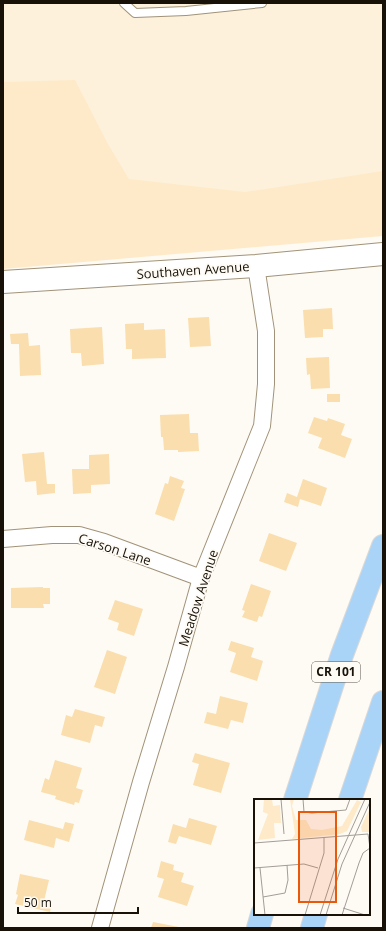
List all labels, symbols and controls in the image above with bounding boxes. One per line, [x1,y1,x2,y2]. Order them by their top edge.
street label: Southaven Avenue [136,257,250,283]
street label: Carson Lane [76,529,154,569]
street label: Meadow Avenue [174,547,222,649]
road number: CR 101 [312,662,360,682]
inset map [254,799,370,915]
scale bar [18,889,138,915]
text: 50 m [24,894,52,911]

